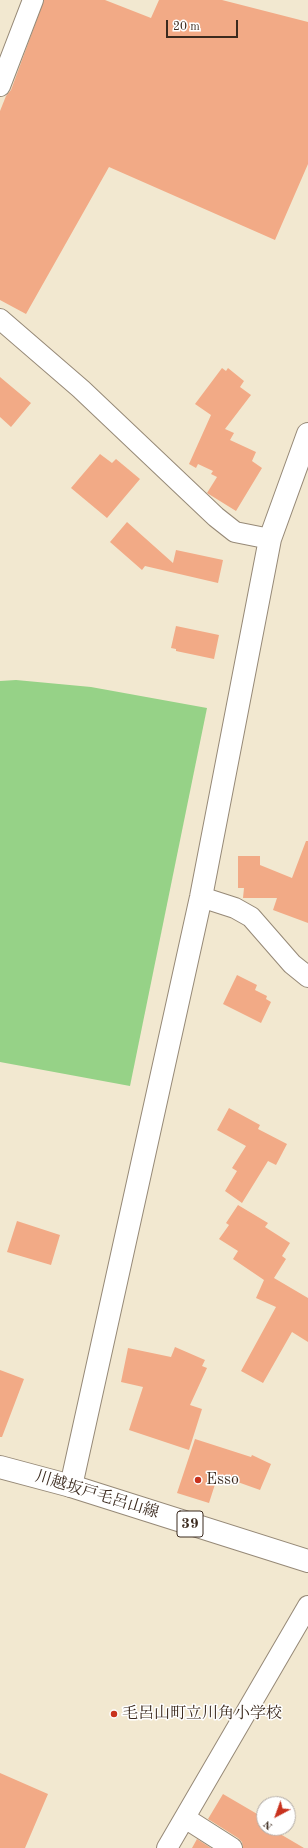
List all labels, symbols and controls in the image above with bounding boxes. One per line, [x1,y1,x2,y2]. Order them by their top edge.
scale bar [168,12,240,38]
text: 20 m [173,21,200,33]
street label: 川越坂戸毛呂山線 [33,1467,161,1523]
place label: Esso [206,1470,239,1490]
marker: Esso [193,1475,203,1485]
road number: 39 [177,1511,203,1537]
place label: 毛呂山町立川角小学校 [122,1704,282,1724]
marker: 毛呂山町立川角小学校 [109,1709,119,1719]
north arrow [256,1796,296,1836]
text: N [262,1818,275,1832]

